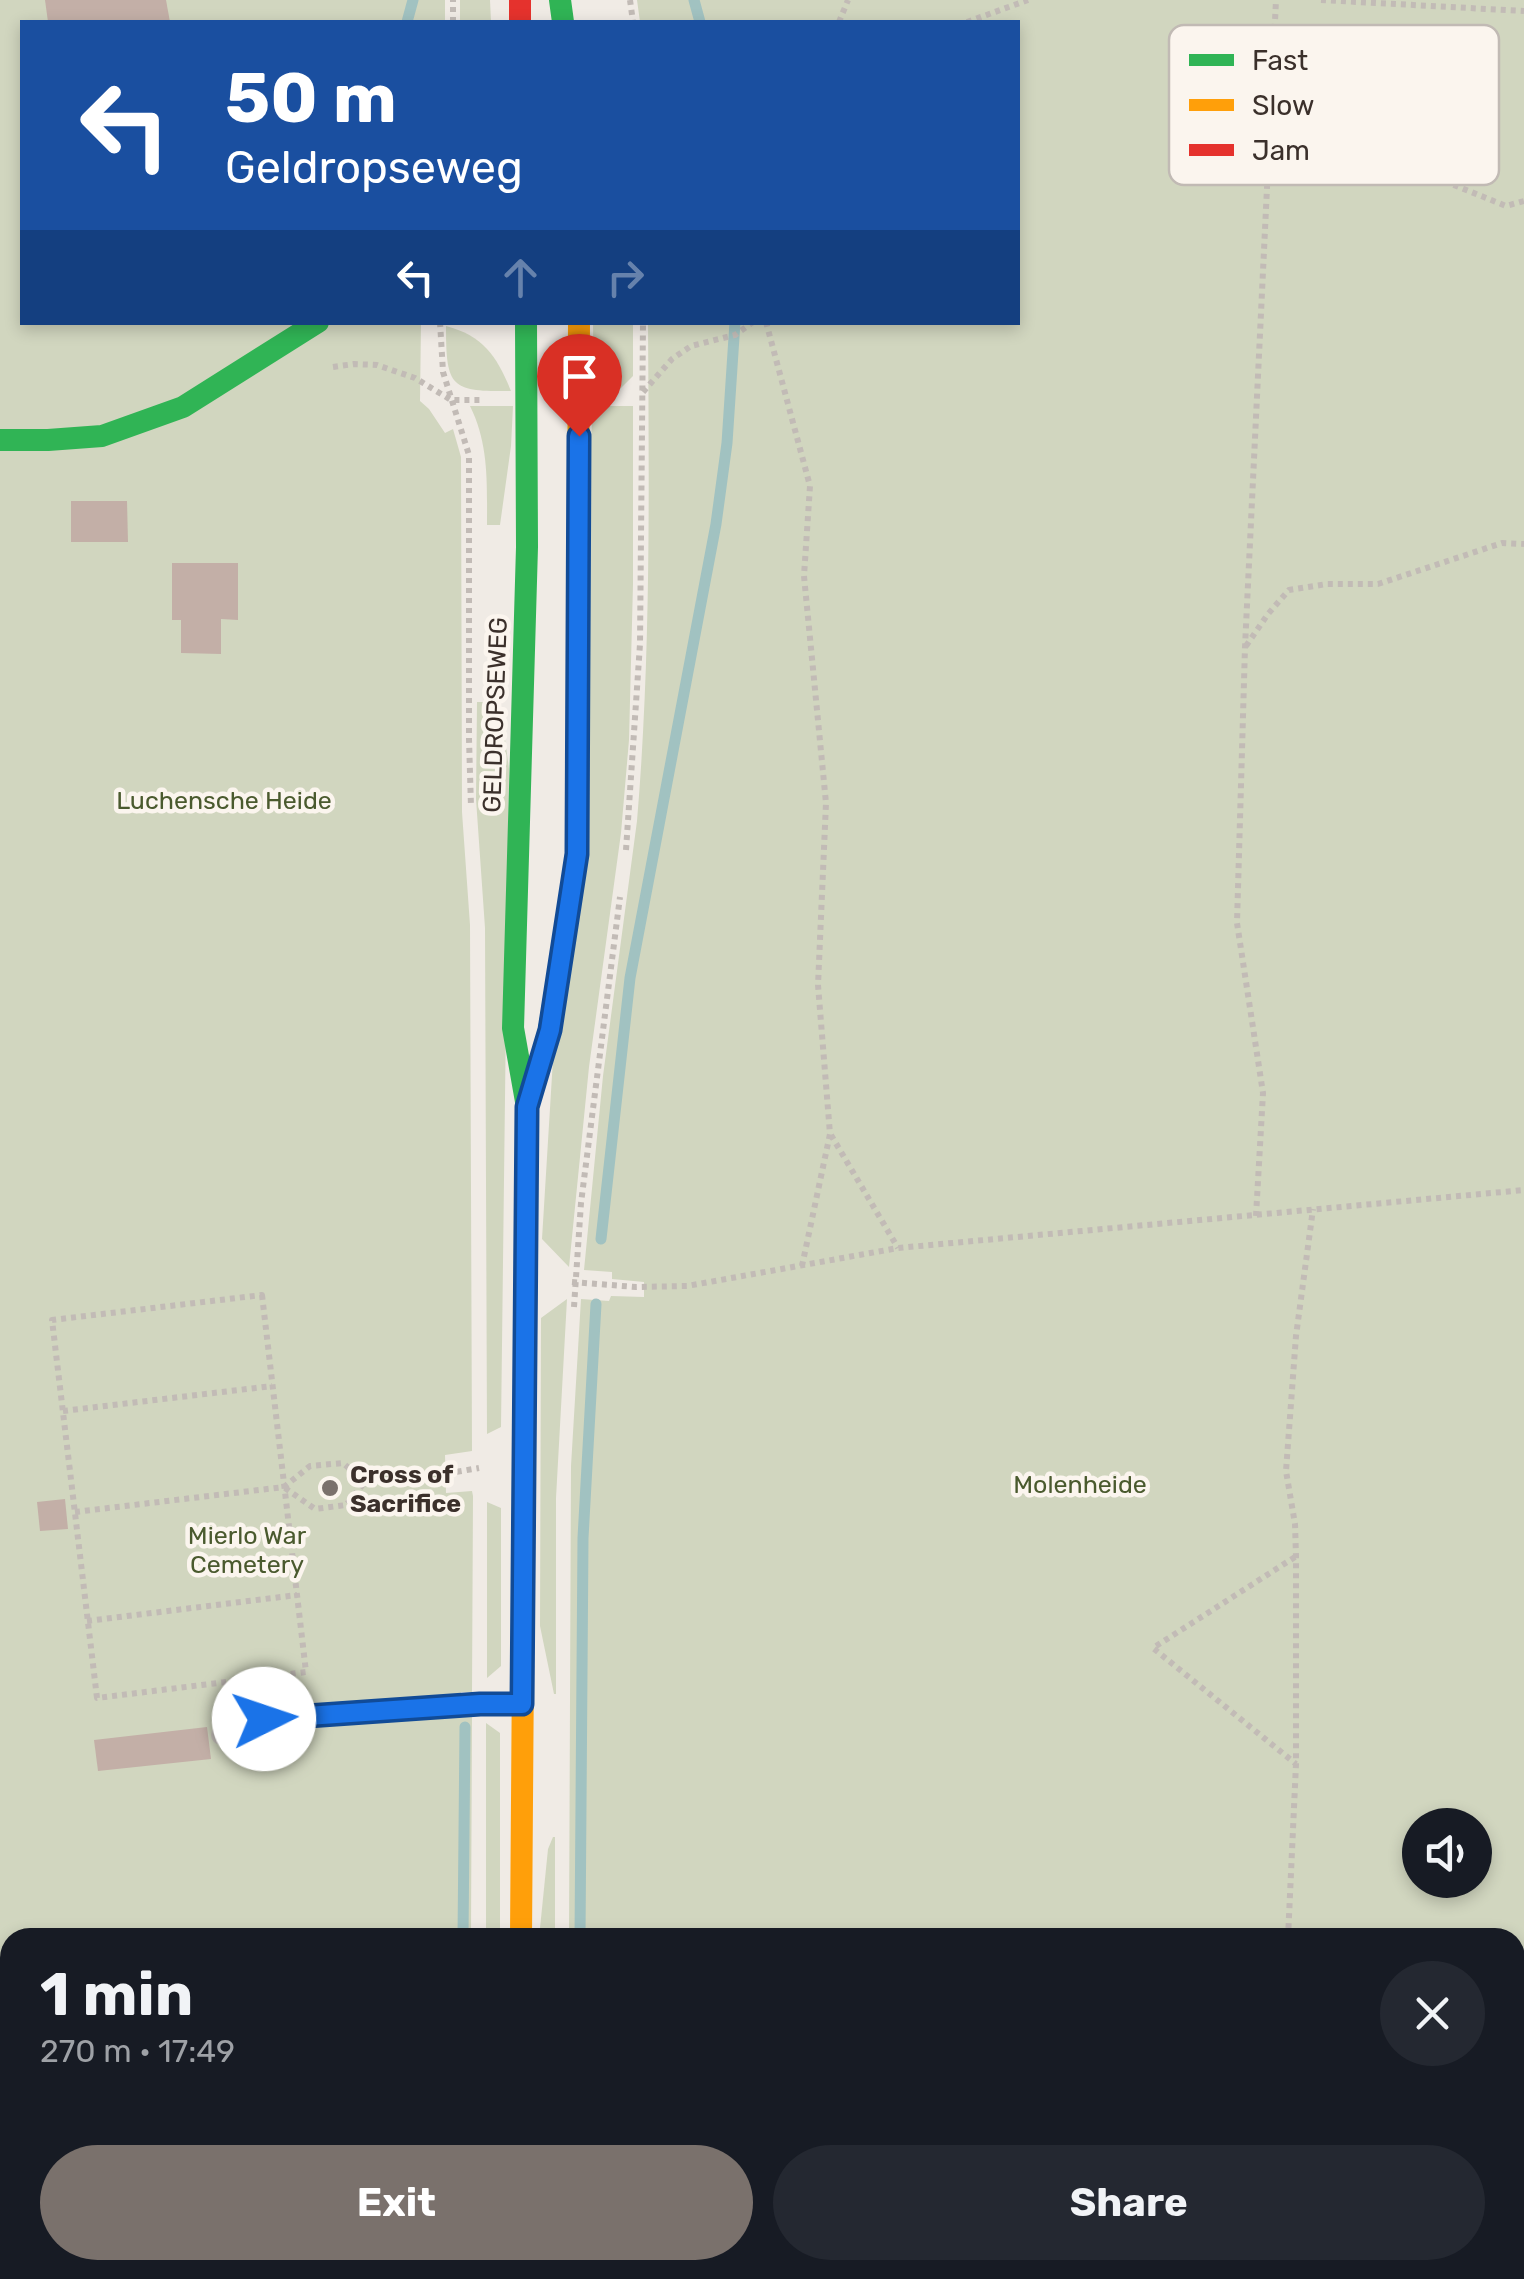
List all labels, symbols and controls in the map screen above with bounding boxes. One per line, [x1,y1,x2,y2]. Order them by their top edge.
legend [1169,25,1499,185]
text: Fast [1252,44,1308,77]
text: 50 m [225,57,397,140]
icon: left [60,60,190,190]
text: Slow [1252,89,1314,122]
text: Jam [1252,134,1310,167]
text: Geldropseweg [225,141,523,194]
icon: left [388,250,443,305]
icon: ahead [493,250,548,305]
icon: right [598,250,653,305]
pin [537,334,622,437]
icon: arrive [552,349,607,404]
street label: GELDROPSEWEG [477,617,513,813]
park label: Luchensche Heide [116,786,332,815]
place label: Cross of Sacrifice [350,1460,461,1518]
park label: Molenheide [1013,1470,1147,1499]
marker: Cross of Sacrifice [319,1477,341,1499]
park label: Mierlo War Cemetery [188,1521,307,1579]
position arrow [212,1667,316,1771]
map controls [1402,1808,1492,1898]
button: sound [1402,1808,1492,1898]
text: 1 min [40,1959,193,2030]
button: close [1380,1961,1485,2066]
text: 270 m · 17:49 [40,2032,235,2070]
button: Exit [40,2145,753,2260]
button: Share [773,2145,1485,2260]

